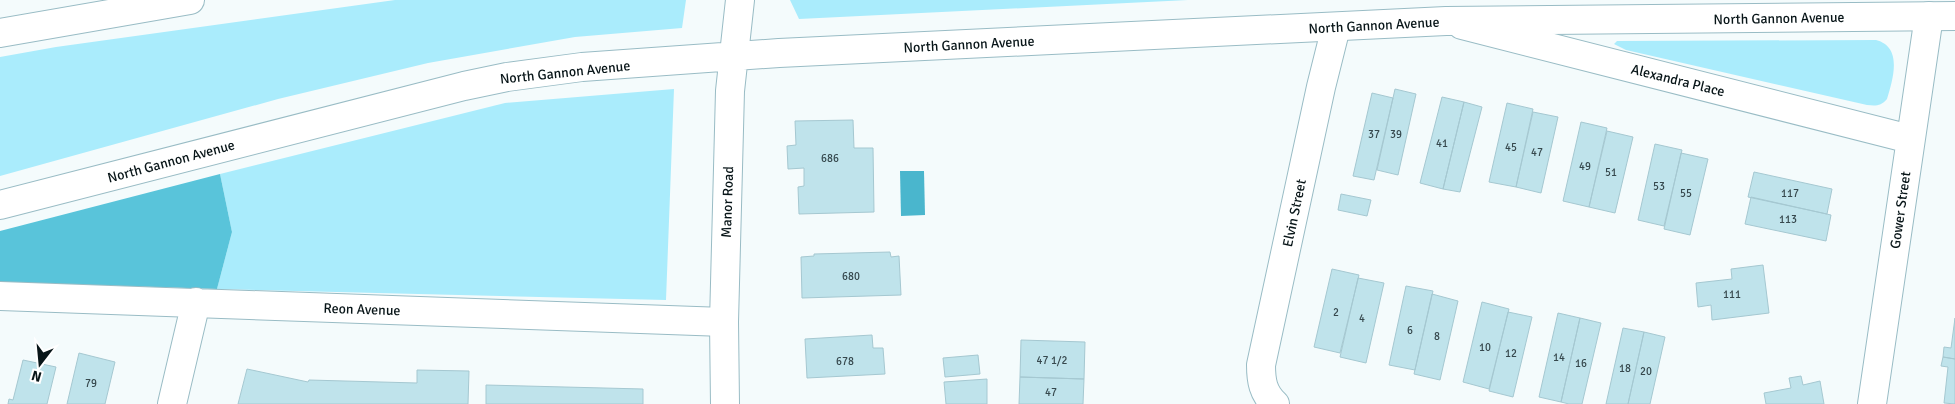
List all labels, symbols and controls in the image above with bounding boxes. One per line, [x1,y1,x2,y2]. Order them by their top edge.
street label: North Gannon Avenue [1713,9,1845,28]
street label: North Gannon Avenue [1308,14,1440,37]
street label: North Gannon Avenue [903,33,1035,56]
street label: North Gannon Avenue [499,57,631,88]
street label: Alexandra Place [1629,61,1726,100]
house number: 37 [1368,128,1380,141]
house number: 39 [1390,128,1402,141]
street label: North Gannon Avenue [106,136,237,187]
house number: 41 [1436,137,1448,150]
house number: 45 [1505,141,1517,154]
house number: 47 [1531,146,1543,159]
house number: 686 [821,152,839,165]
house number: 49 [1579,160,1591,173]
street label: Manor Road [718,166,737,238]
house number: 51 [1605,166,1617,179]
street label: Gower Street [1887,170,1914,250]
street label: Elvin Street [1279,177,1310,249]
house number: 53 [1653,180,1665,193]
house number: 55 [1680,187,1692,200]
house number: 117 [1781,187,1799,200]
house number: 113 [1779,213,1797,226]
house number: 680 [842,270,860,283]
house number: 111 [1723,288,1741,301]
street label: Reon Avenue [323,300,401,319]
house number: 2 [1333,306,1339,319]
house number: 4 [1359,312,1365,325]
house number: 6 [1407,324,1413,337]
house number: 8 [1434,330,1440,343]
north arrow [15,339,65,389]
house number: 10 [1479,341,1491,354]
house number: 12 [1505,347,1517,360]
house number: 14 [1553,351,1565,364]
house number: 47 1/2 [1037,354,1067,367]
house number: 678 [836,355,854,368]
house number: 16 [1575,357,1587,370]
house number: 18 [1619,362,1631,375]
house number: 20 [1640,365,1652,378]
text: N [30,367,44,386]
house number: 79 [85,377,97,390]
house number: 47 [1045,386,1057,399]

